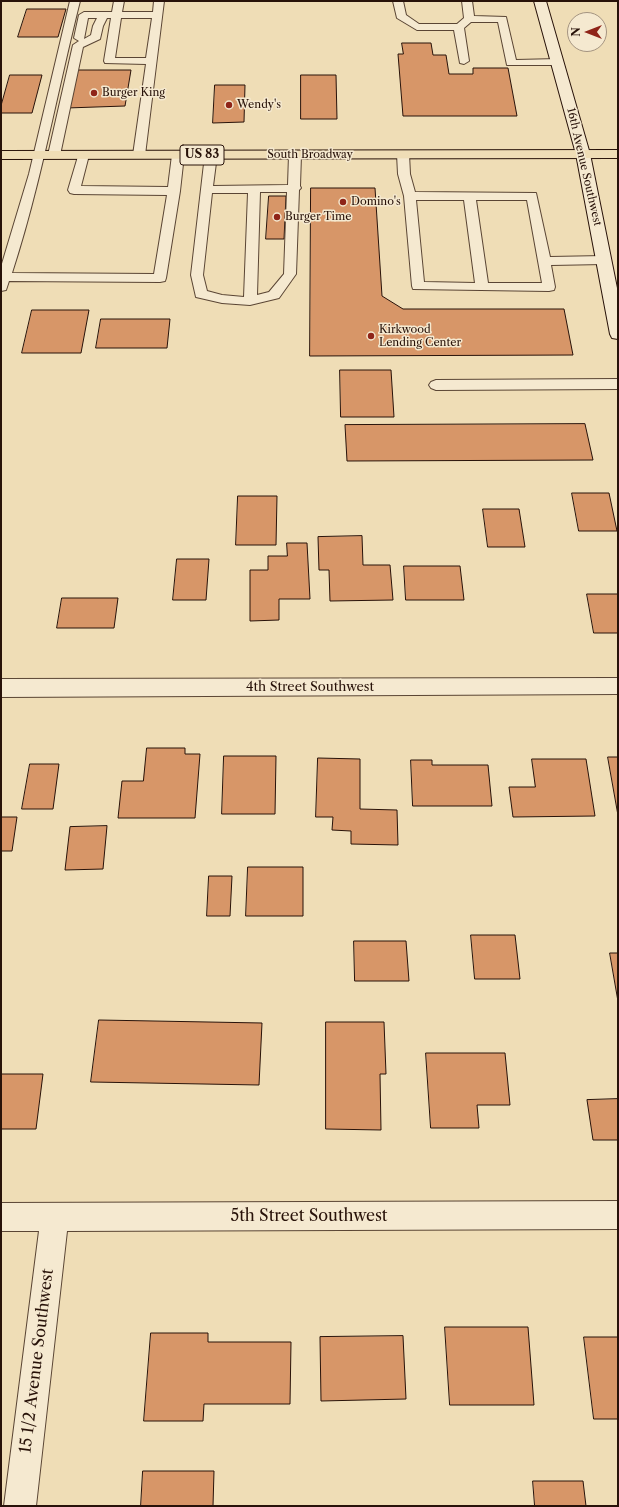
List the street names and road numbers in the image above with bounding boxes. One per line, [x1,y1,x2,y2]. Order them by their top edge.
street label: 16th Avenue Southwest [564,107,604,227]
road number: US 83 [180,145,224,165]
street label: South Broadway [267,148,353,162]
street label: 4th Street Southwest [246,679,374,695]
street label: 5th Street Southwest [230,1206,388,1226]
street label: 15 1/2 Avenue Southwest [16,1268,58,1454]

